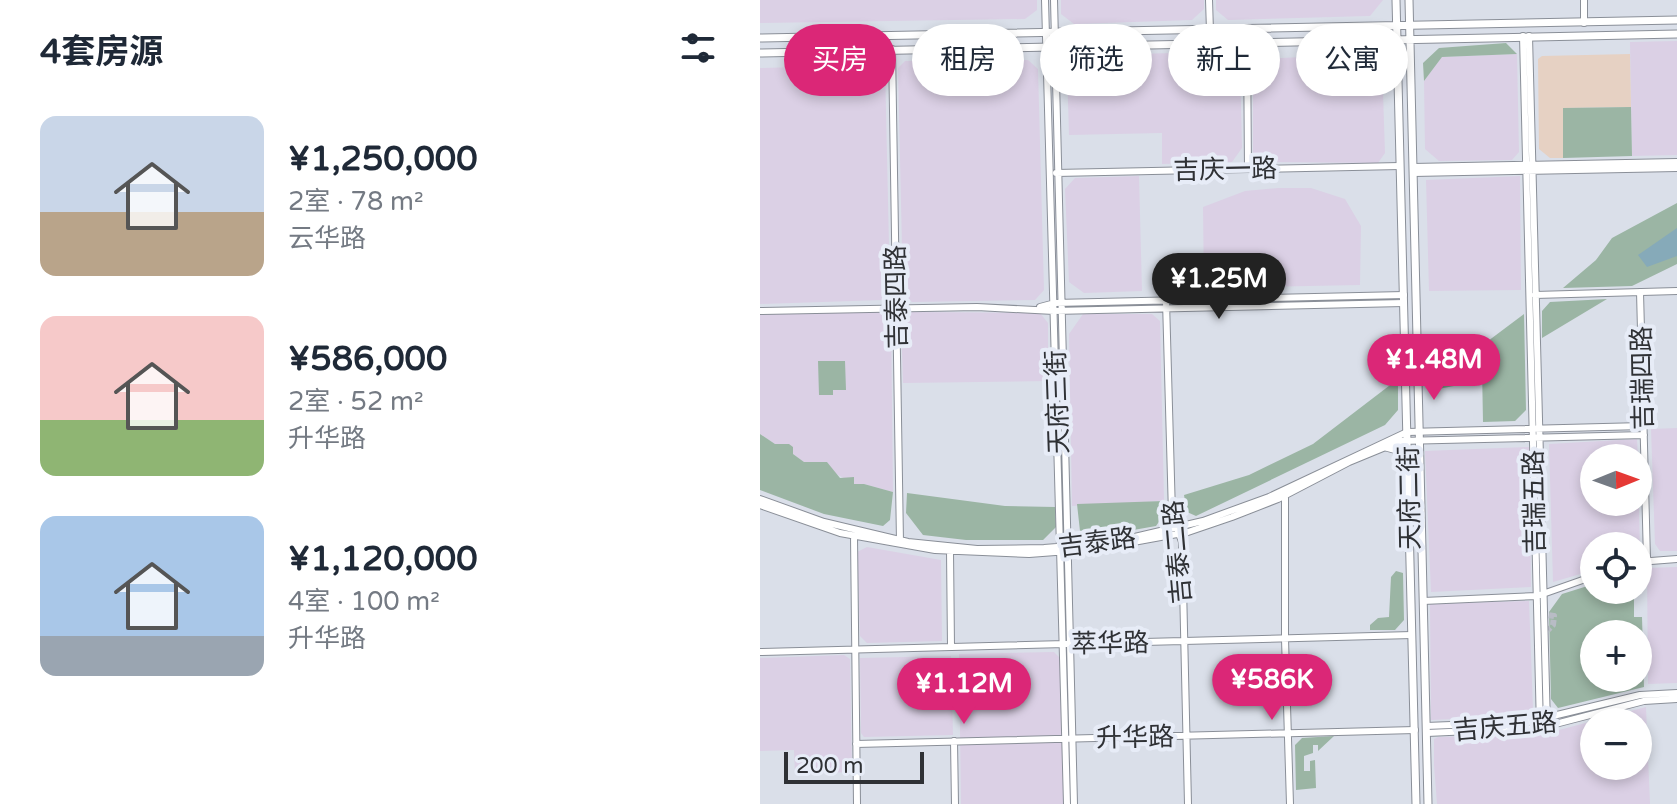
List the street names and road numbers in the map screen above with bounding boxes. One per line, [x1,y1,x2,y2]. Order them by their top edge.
street label: 吉庆一路 [1173,153,1277,186]
street label: 吉泰四路 [880,245,913,349]
street label: 吉瑞四路 [1626,326,1659,430]
street label: 天府三街 [1040,349,1075,454]
street label: 天府二街 [1393,446,1426,550]
street label: 吉瑞五路 [1518,450,1551,554]
street label: 吉泰二路 [1158,499,1197,605]
street label: 吉泰路 [1056,522,1138,563]
street label: 萃华路 [1071,627,1149,660]
street label: 吉庆五路 [1452,707,1558,746]
street label: 升华路 [1096,721,1174,754]

